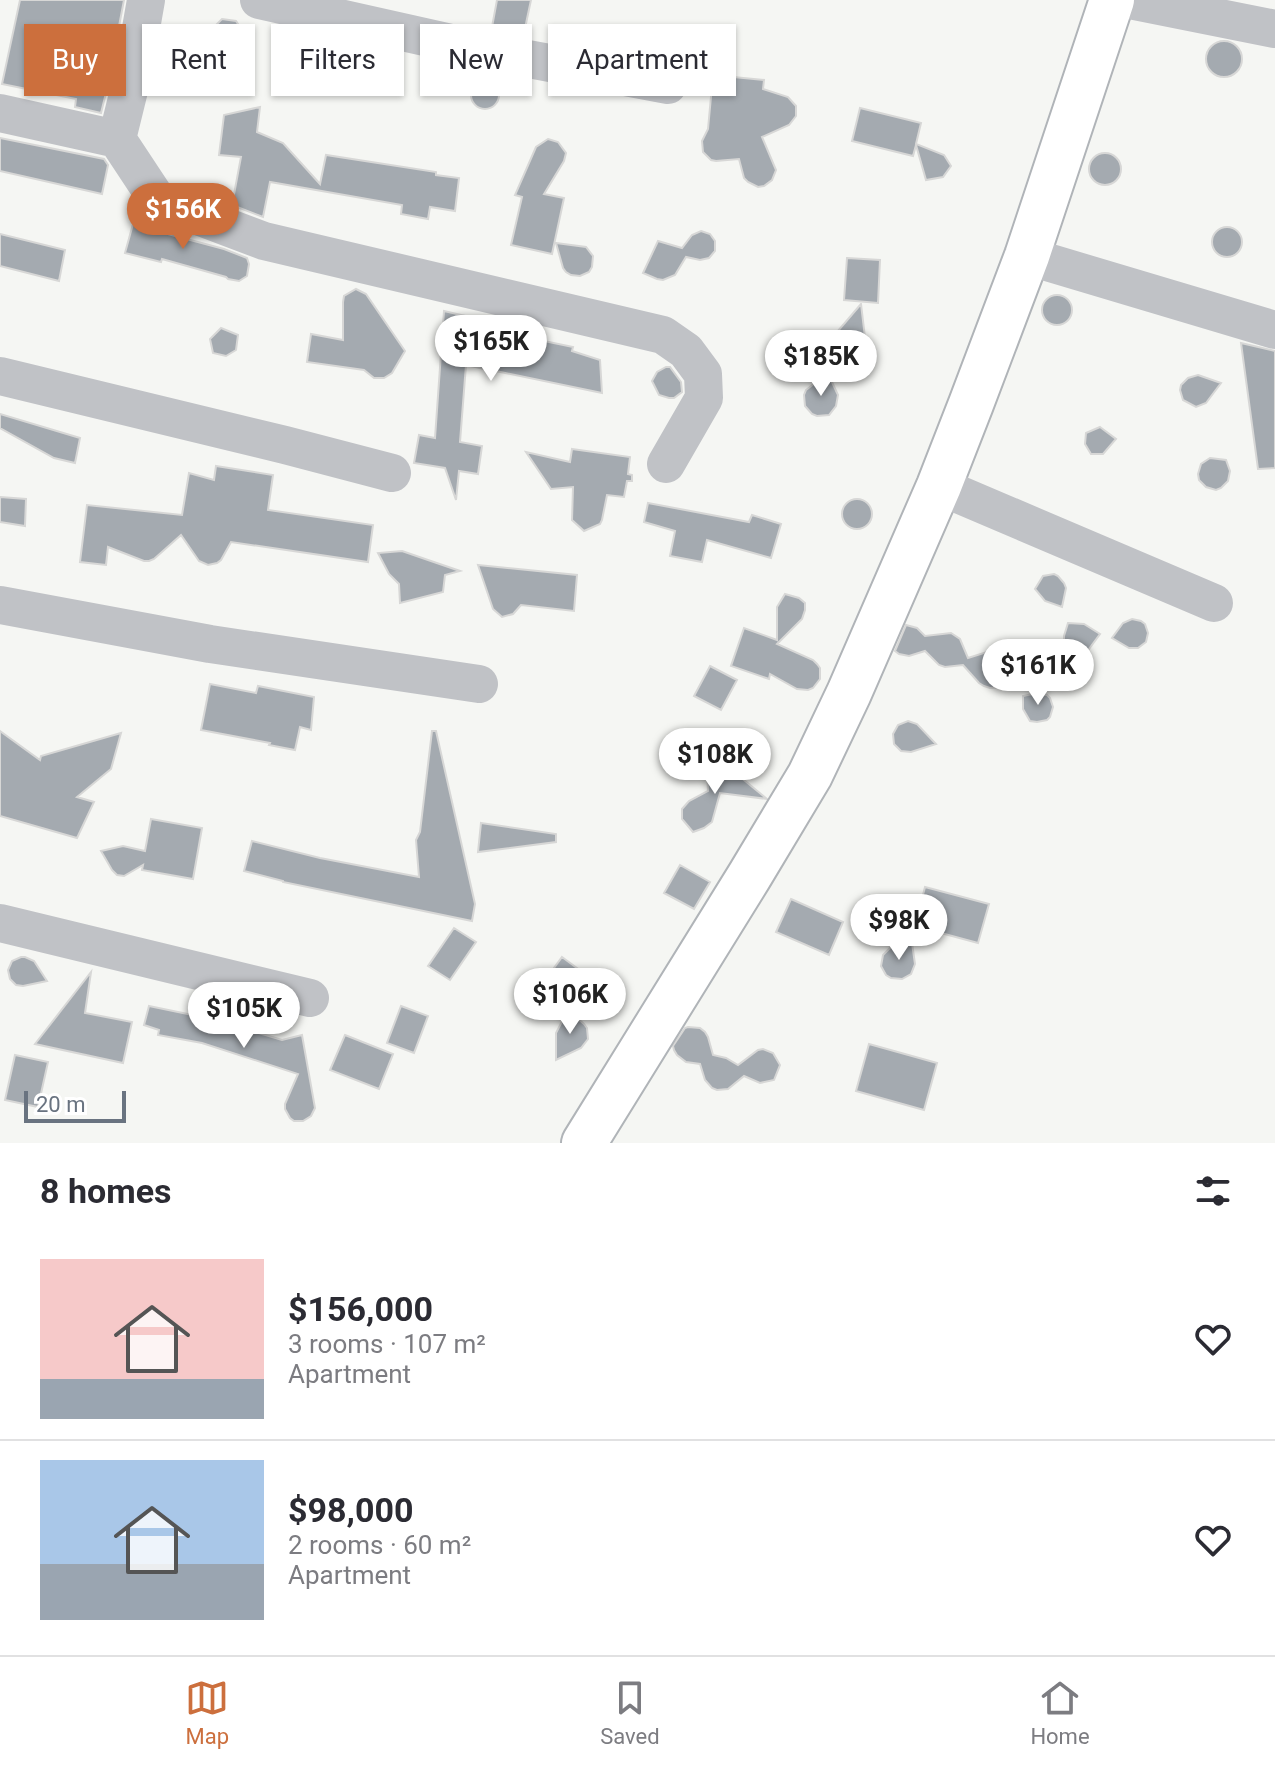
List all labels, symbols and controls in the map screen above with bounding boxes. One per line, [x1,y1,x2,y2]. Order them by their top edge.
chip: Buy [24,24,126,96]
chip: Rent [142,24,255,96]
chip: Filters [271,24,404,96]
chip: New [420,24,532,96]
chip: Apartment [548,24,736,96]
pin: $156K [127,183,239,251]
text: $156K [145,194,221,224]
pin: $165K [435,315,547,383]
text: $165K [453,326,529,356]
pin: $185K [765,330,877,398]
text: $185K [783,341,859,371]
pin: $161K [982,639,1094,707]
text: $161K [1000,650,1076,680]
pin: $108K [659,728,771,796]
text: $108K [677,739,753,769]
pin: $98K [852,894,946,962]
text: $98K [868,905,930,935]
pin: $106K [514,968,626,1036]
text: $106K [532,979,608,1009]
pin: $105K [188,982,300,1050]
text: $105K [206,993,282,1023]
scale bar [24,1087,126,1123]
text: 20 m [36,1092,85,1117]
icon: filters [1191,1169,1235,1213]
text: 8 homes [40,1171,171,1211]
text: $156,000 [288,1289,433,1329]
icon: home [104,1291,200,1387]
icon: heart [1191,1317,1235,1361]
text: 3 rooms · 107 m² [288,1329,486,1359]
text: Apartment [288,1359,411,1389]
text: $98,000 [288,1490,413,1530]
icon: home [104,1492,200,1588]
icon: heart [1191,1518,1235,1562]
text: 2 rooms · 60 m² [288,1530,471,1560]
text: Apartment [288,1560,411,1590]
tab: Map [185,1676,229,1749]
tab: Saved [600,1676,660,1749]
tab: Home [1030,1676,1090,1749]

